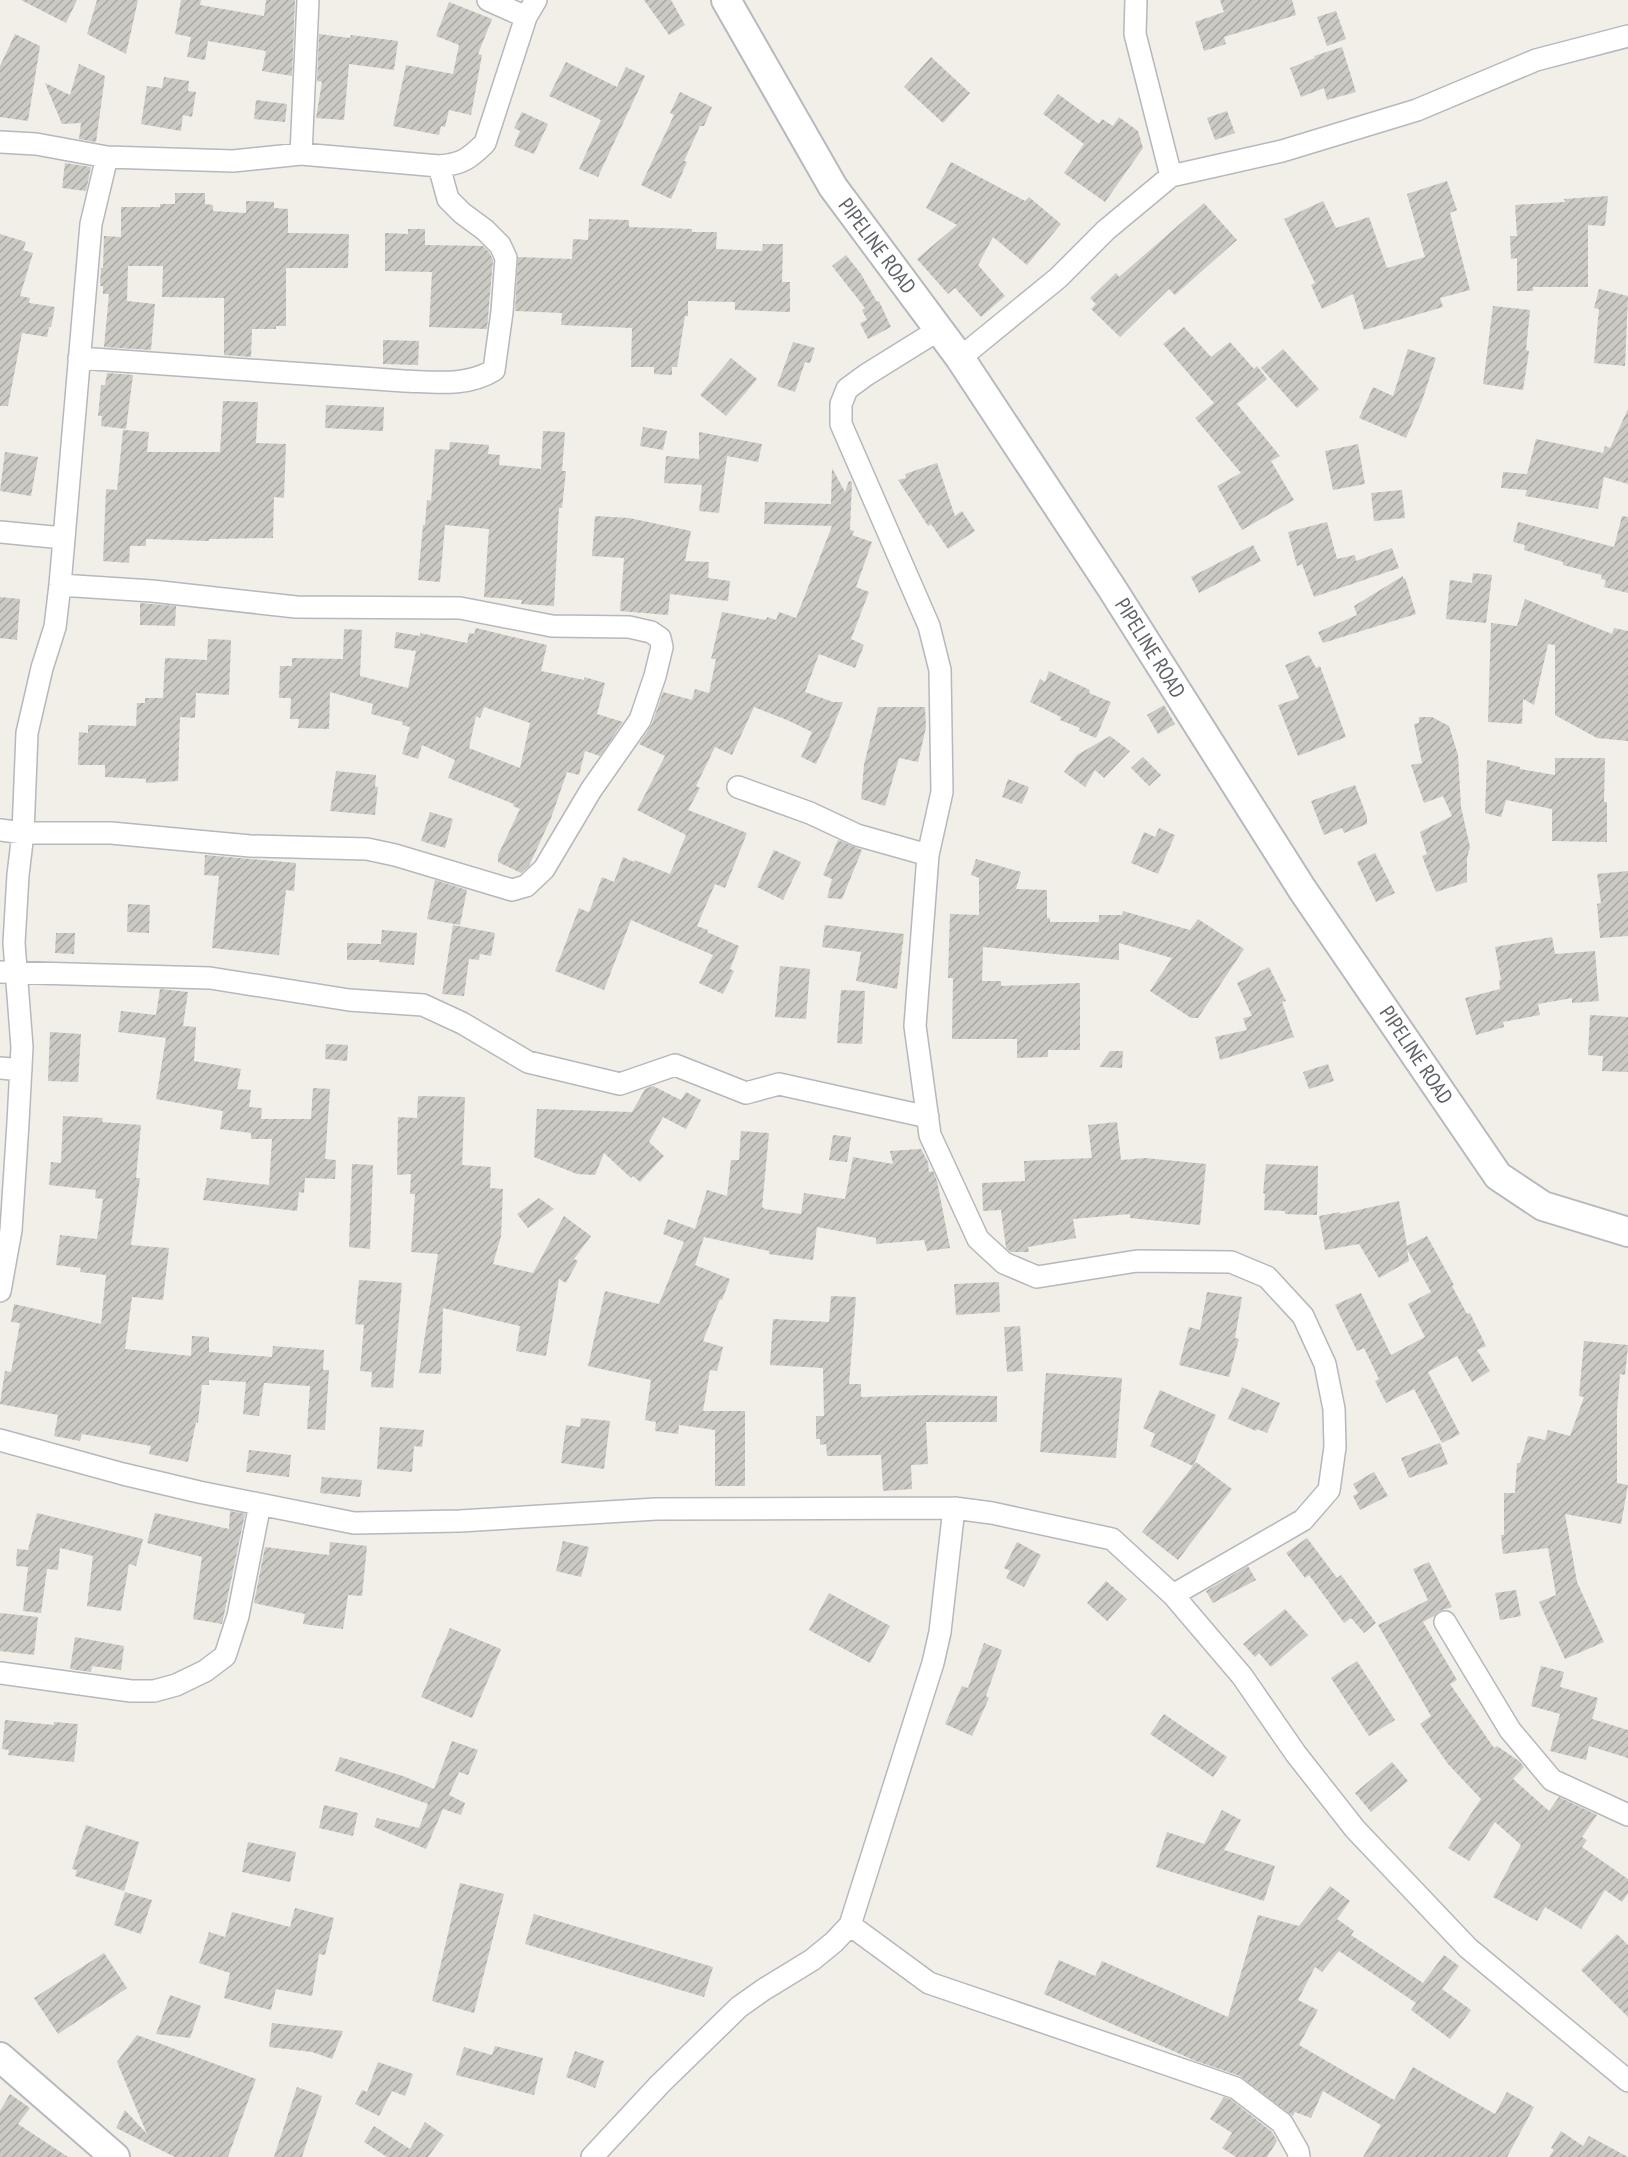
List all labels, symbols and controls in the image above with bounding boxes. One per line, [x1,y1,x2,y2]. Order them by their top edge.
street label: PIPELINE ROAD [833,193,922,299]
street label: PIPELINE ROAD [1109,593,1192,703]
street label: PIPELINE ROAD [1374,1000,1459,1109]

